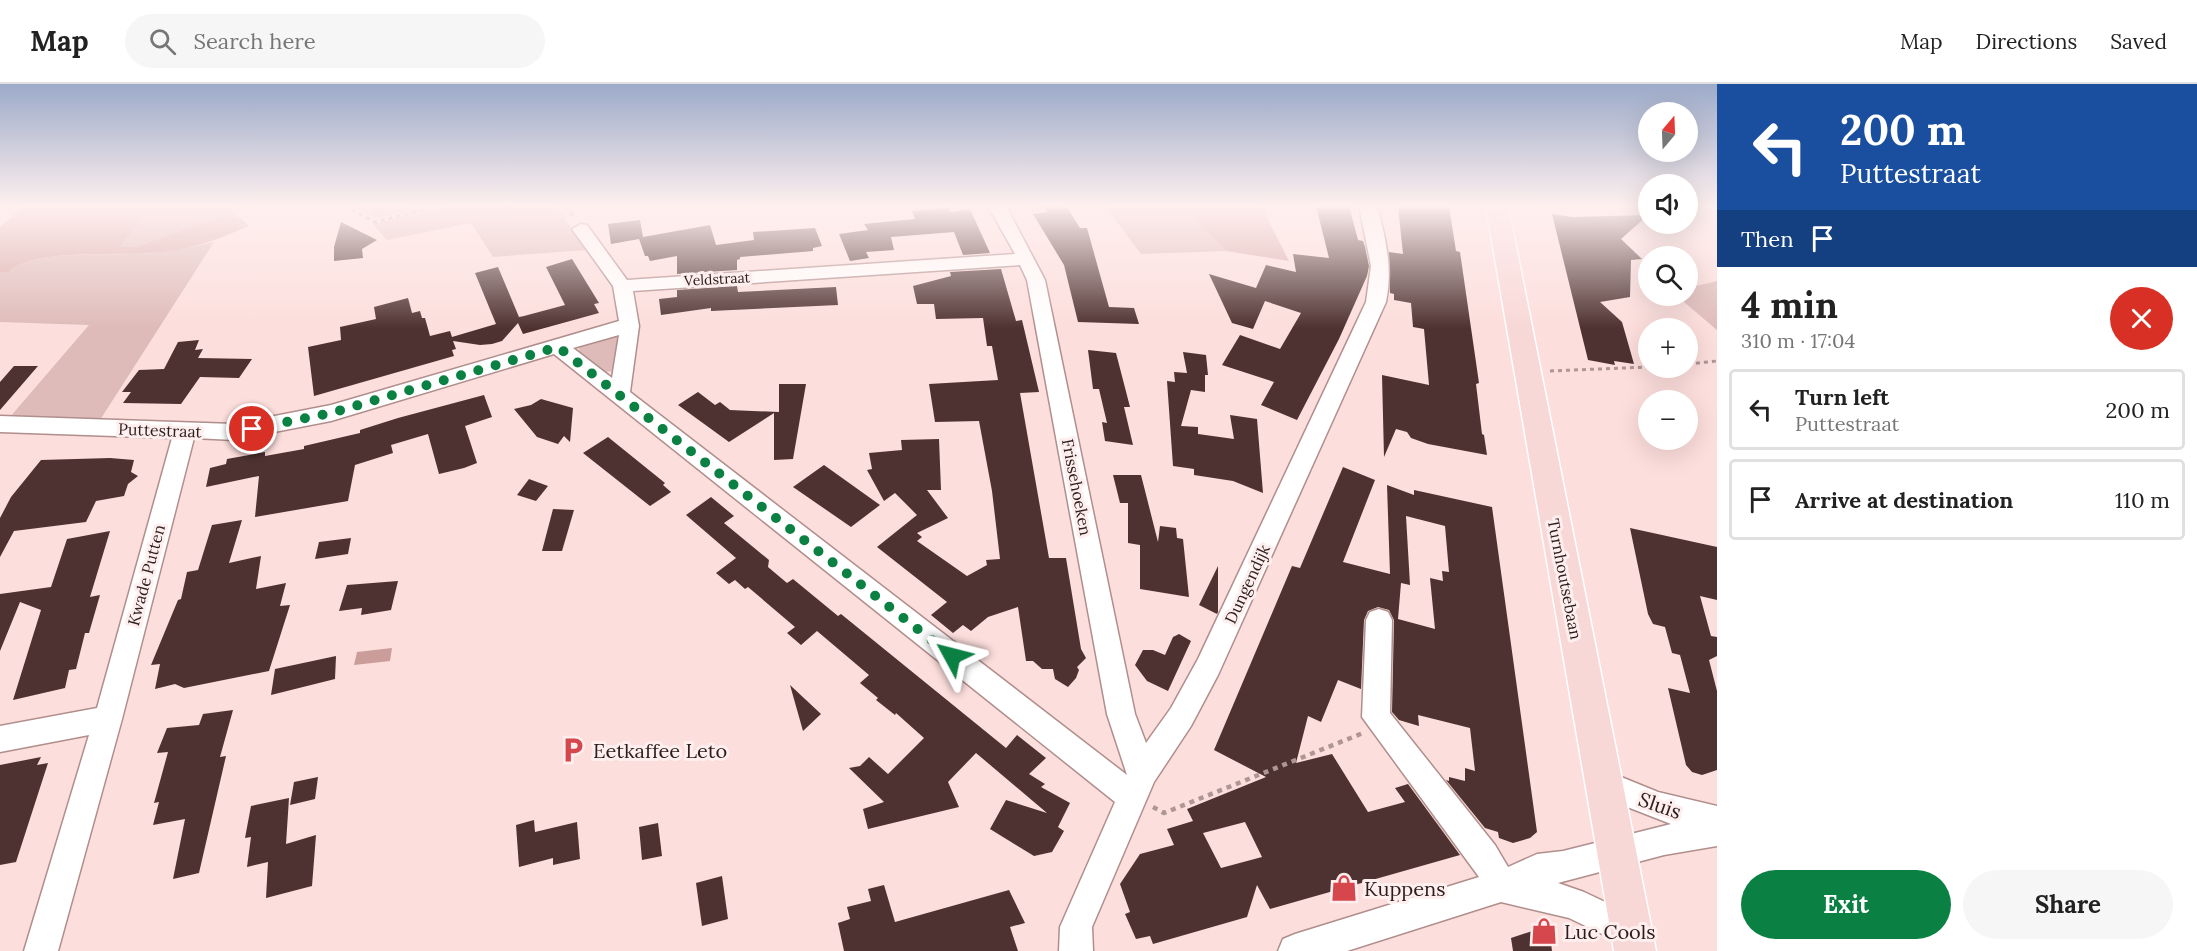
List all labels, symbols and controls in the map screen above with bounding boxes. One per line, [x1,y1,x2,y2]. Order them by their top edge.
search box [125,14,545,68]
text: Map [30,23,89,59]
icon: search [146,25,179,58]
text: Search here [194,27,316,55]
text: Map [1900,28,1943,55]
text: Directions [1976,28,2077,55]
text: Saved [2110,28,2167,55]
north arrow [1638,102,1698,162]
map controls [1638,102,1698,450]
text: 200 m [1840,103,1966,157]
icon: left [1741,108,1819,186]
text: Puttestraat [1840,156,1981,190]
button: sound [1638,174,1698,234]
icon: arrive [1806,222,1839,255]
text: Then [1741,225,1794,253]
button: search [1638,246,1698,306]
street label: Veldstraat [683,268,751,290]
text: 4 min [1741,282,1838,328]
button: close [2110,287,2173,350]
button: + [1638,318,1698,378]
text: 310 m · 17:04 [1741,328,1855,353]
text: Turn left [1795,383,1889,411]
button: − [1638,390,1698,450]
icon: left [1744,393,1777,426]
text: 200 m [2105,396,2170,424]
pin [226,403,277,454]
text: Puttestraat [1795,411,1899,436]
icon: arrive [235,412,268,445]
street label: Puttestraat [118,419,203,441]
street label: Frissehoeken [1058,437,1096,537]
icon: arrive [1744,483,1777,516]
text: Arrive at destination [1795,486,2013,514]
text: 110 m [2115,486,2170,514]
street label: Turnhoutsebaan [1543,517,1587,641]
street label: Kwade Putten [123,522,169,628]
street label: Dungendijk [1220,541,1274,627]
position arrow [920,624,984,688]
parking icon: Eetkaffee Leto [558,735,588,765]
place label: Eetkaffee Leto [593,738,727,763]
street label: Sluis [1635,786,1685,824]
button: Exit [1741,870,1951,939]
button: Share [1963,870,2173,939]
shop icon: Kuppens [1329,873,1359,903]
place label: Kuppens [1364,876,1446,901]
shop icon: Luc Cools [1529,916,1559,946]
place label: Luc Cools [1564,919,1655,944]

